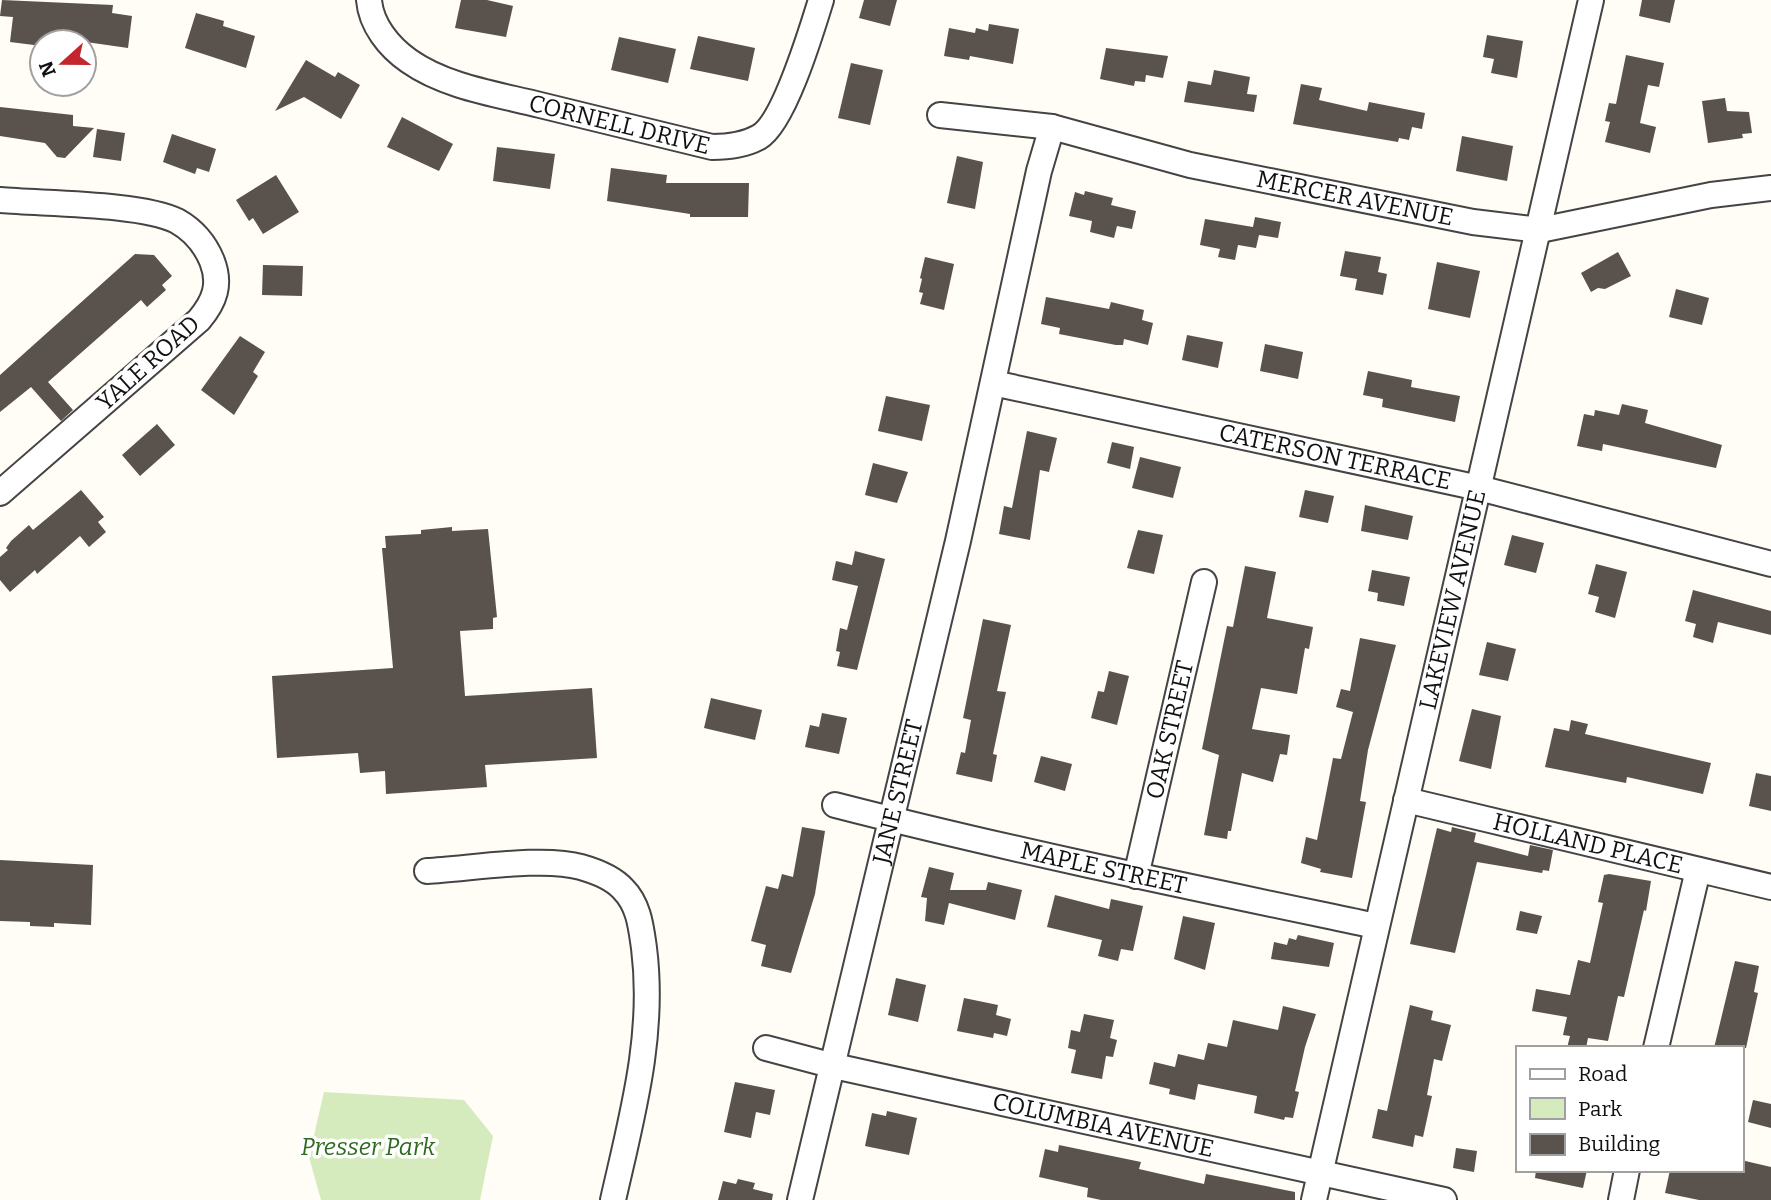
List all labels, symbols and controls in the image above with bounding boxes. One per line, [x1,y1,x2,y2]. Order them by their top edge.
north arrow [28,28,98,98]
text: N [34,58,61,80]
street label: CORNELL DRIVE [526,89,713,160]
street label: MERCER AVENUE [1254,165,1456,232]
street label: YALE ROAD [91,310,205,416]
street label: CATERSON TERRACE [1217,418,1454,496]
street label: LAKEVIEW AVENUE [1414,487,1491,712]
street label: OAK STREET [1140,658,1199,802]
street label: JANE STREET [867,717,929,867]
street label: HOLLAND PLACE [1490,807,1686,879]
street label: MAPLE STREET [1018,836,1189,900]
legend [1516,1046,1743,1172]
text: Road [1578,1061,1627,1087]
street label: COLUMBIA AVENUE [990,1087,1217,1163]
text: Park [1578,1096,1622,1122]
text: Building [1578,1131,1661,1157]
park label: Presser Park [301,1133,436,1161]

